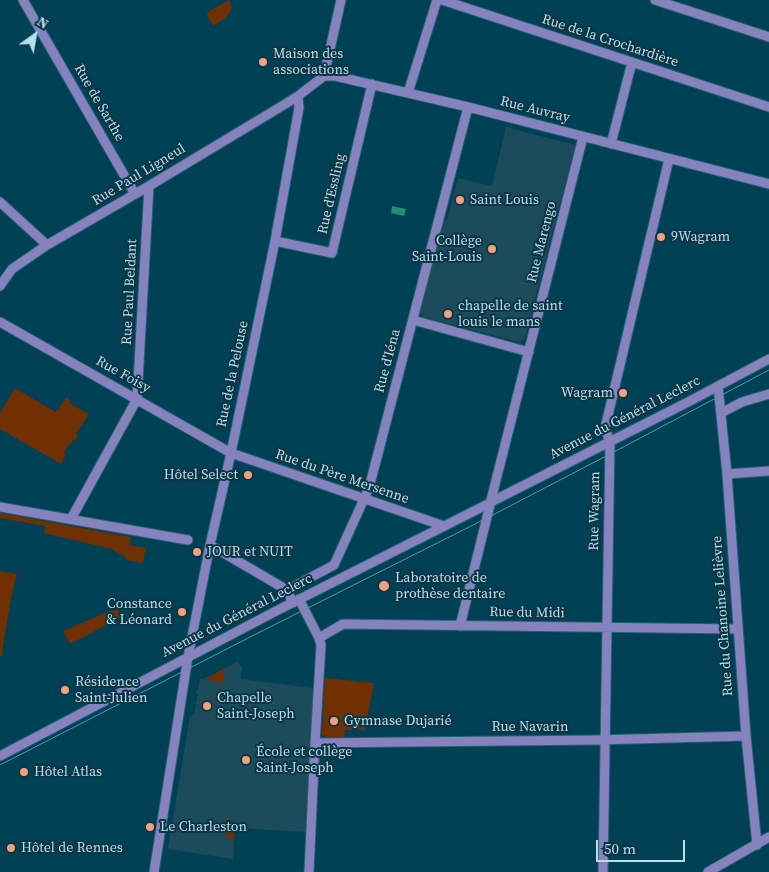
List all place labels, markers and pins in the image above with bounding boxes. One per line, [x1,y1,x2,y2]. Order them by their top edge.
place label: Maison des associations [273,46,349,78]
marker: Maison des associations [257,56,269,68]
place label: Saint Louis [470,192,539,208]
marker: Saint Louis [454,194,466,206]
place label: 9Wagram [671,229,730,245]
marker: 9Wagram [655,231,667,243]
place label: Collège Saint-Louis [412,233,482,266]
marker: Collège Saint-Louis [486,243,498,255]
place label: chapelle de saint louis le mans [458,298,563,331]
marker: chapelle de saint louis le mans [442,308,454,320]
place label: Wagram [561,385,613,401]
marker: Wagram [617,387,629,399]
place label: Hôtel Select [164,467,238,483]
marker: Hôtel Select [242,469,254,481]
place label: JOUR et NUIT [207,544,293,560]
marker: JOUR et NUIT [191,546,203,558]
place label: Laboratoire de prothèse dentaire [395,570,505,602]
marker: Laboratoire de prothèse dentaire [377,579,391,593]
place label: Constance & Léonard [106,596,172,628]
marker: Constance & Léonard [176,606,188,618]
place label: Résidence Saint-Julien [75,674,147,706]
marker: Résidence Saint-Julien [59,684,71,696]
place label: Chapelle Saint-Joseph [217,690,295,722]
marker: Chapelle Saint-Joseph [201,700,213,712]
place label: Gymnase Dujarié [344,713,452,729]
marker: Gymnase Dujarié [328,715,340,727]
place label: École et collège Saint-Joseph [256,744,352,776]
marker: École et collège Saint-Joseph [240,754,252,766]
place label: Hôtel Atlas [34,764,102,780]
marker: Hôtel Atlas [18,766,30,778]
place label: Le Charleston [160,819,247,835]
marker: Le Charleston [144,821,156,833]
place label: Hôtel de Rennes [21,840,123,856]
marker: Hôtel de Rennes [5,842,17,854]

